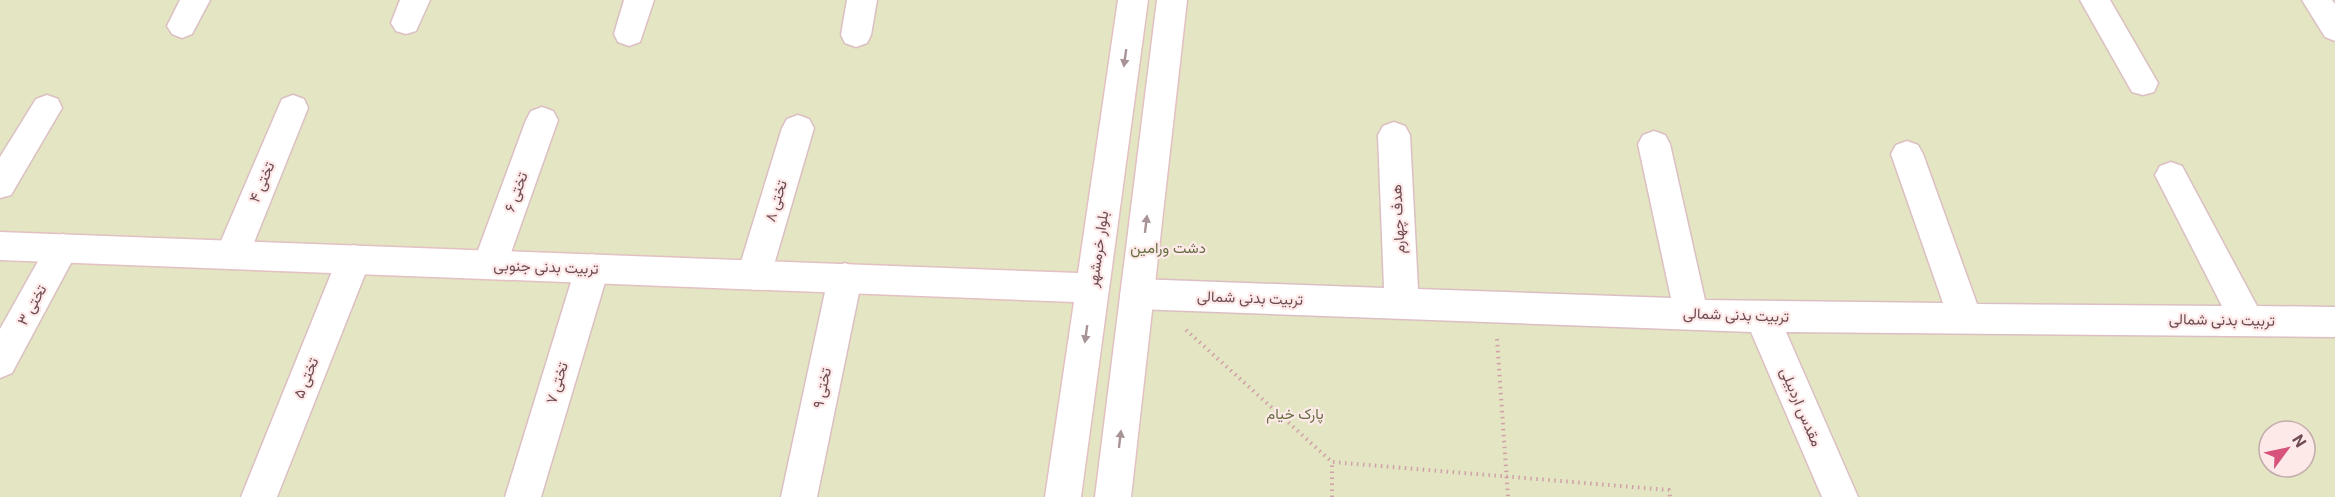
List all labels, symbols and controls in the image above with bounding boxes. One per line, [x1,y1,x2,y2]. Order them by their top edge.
one-way arrow [1120,49,1129,68]
street label: تختی ۴ [245,159,280,205]
street label: تختی ۶ [501,169,533,215]
street label: تختی ۸ [761,178,792,224]
street label: هدف چهارم [1387,184,1410,254]
street label: بلوار خرمشهر [1084,210,1112,289]
one-way arrow [1141,215,1150,234]
park label: دشت ورامین [1130,239,1206,258]
street label: تربیت بدنی جنوبی [493,256,599,279]
street label: تختی ۳ [14,281,51,329]
street label: تربیت بدنی شمالی [1197,287,1304,310]
street label: تربیت بدنی شمالی [1683,304,1790,327]
street label: تربیت بدنی شمالی [2169,310,2276,331]
one-way arrow [1081,325,1090,344]
street label: تختی ۵ [290,355,323,401]
street label: تختی ۷ [542,360,573,406]
street label: مقدس اردبیلی [1775,365,1826,450]
street label: تختی ۹ [809,366,836,410]
park label: پارک خیام [1266,405,1324,424]
north arrow [2257,419,2317,479]
one-way arrow [1115,429,1125,448]
text: N [2288,431,2310,451]

